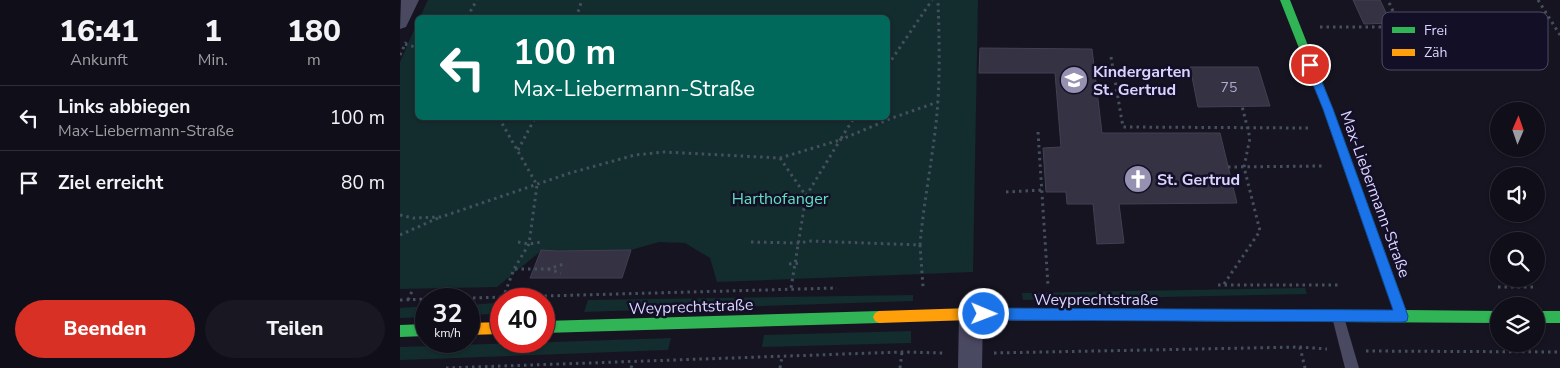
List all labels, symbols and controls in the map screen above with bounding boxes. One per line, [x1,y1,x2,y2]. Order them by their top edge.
text: 16:41 [59,11,139,52]
text: 1 [204,11,222,52]
text: 180 [287,11,341,52]
legend [1382,12,1548,70]
text: Frei [1424,21,1447,40]
text: 100 m [513,29,616,76]
icon: left [430,35,495,100]
text: Zäh [1424,43,1447,62]
pin [1289,44,1331,86]
text: Ankunft [70,49,128,71]
text: Min. [198,49,228,71]
text: m [307,49,321,71]
icon: arrive [1296,51,1324,79]
place label: Kindergarten St. Gertrud [1093,61,1191,101]
school or university icon: Kindergarten St. Gertrud [1059,65,1089,95]
text: Max-Liebermann-Straße [513,74,755,104]
house number: 75 [1221,78,1237,97]
text: Links abbiegen [58,94,190,120]
north arrow [1490,102,1545,158]
map controls [1490,102,1545,352]
icon: left [15,104,43,132]
text: 100 m [330,105,385,131]
street label: Max-Liebermann-Straße [1335,108,1416,281]
text: Max-Liebermann-Straße [58,120,234,142]
church icon: St. Gertrud [1123,164,1153,194]
button: sound [1490,167,1545,222]
icon: arrive [15,169,43,197]
place label: St. Gertrud [1157,169,1240,191]
text: Ziel erreicht [58,170,163,196]
text: 80 m [341,170,385,196]
park label: Harthofanger [732,188,829,210]
button: search [1490,232,1545,287]
position arrow [957,287,1009,339]
speed limit sign: 40 [490,288,555,353]
street label: Weyprechtstraße [1034,289,1158,311]
street label: Weyprechtstraße [628,294,754,320]
text: 32 [432,297,463,331]
button: layers [1490,297,1545,352]
button: Beenden [15,300,195,358]
button: Teilen [205,300,385,358]
text: km/h [434,325,461,341]

